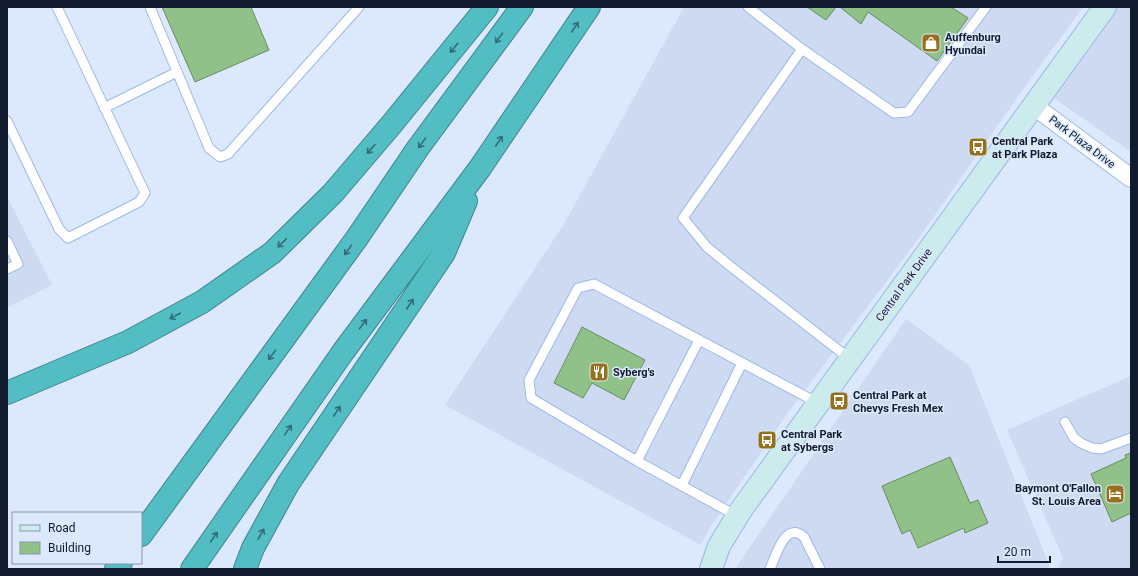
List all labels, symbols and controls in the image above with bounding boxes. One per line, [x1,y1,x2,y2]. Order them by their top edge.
one-way arrow [571,22,579,33]
place label: Auffenburg Hyundai [945,31,1001,57]
shop icon: Auffenburg Hyundai [920,32,942,54]
one-way arrow [495,33,503,44]
one-way arrow [450,43,458,54]
street label: Park Plaza Drive [1046,113,1118,171]
one-way arrow [495,135,503,147]
place label: Central Park at Park Plaza [992,135,1057,161]
bus stop icon: Central Park at Park Plaza [967,136,989,158]
one-way arrow [418,138,426,149]
one-way arrow [367,143,376,154]
one-way arrow [277,238,287,248]
one-way arrow [344,244,352,255]
street label: Central Park Drive [873,246,935,324]
one-way arrow [406,298,414,309]
one-way arrow [169,313,181,321]
one-way arrow [359,319,368,330]
one-way arrow [267,350,276,361]
restaurant icon: Syberg's [588,361,610,383]
place label: Syberg's [613,366,655,379]
place label: Central Park at Chevys Fresh Mex [853,389,944,415]
bus stop icon: Central Park at Chevys Fresh Mex [828,390,850,412]
one-way arrow [333,406,341,417]
one-way arrow [284,425,292,436]
place label: Central Park at Sybergs [781,428,842,454]
bus stop icon: Central Park at Sybergs [756,429,778,451]
place label: Baymont O'Fallon St. Louis Area [1015,482,1101,508]
hotel icon: Baymont O'Fallon St. Louis Area [1104,483,1126,505]
legend [12,512,142,564]
text: Road [48,521,76,535]
one-way arrow [258,528,265,540]
one-way arrow [210,532,218,543]
scale bar [998,538,1050,564]
text: Building [48,541,91,555]
text: 20 m [1004,545,1031,559]

